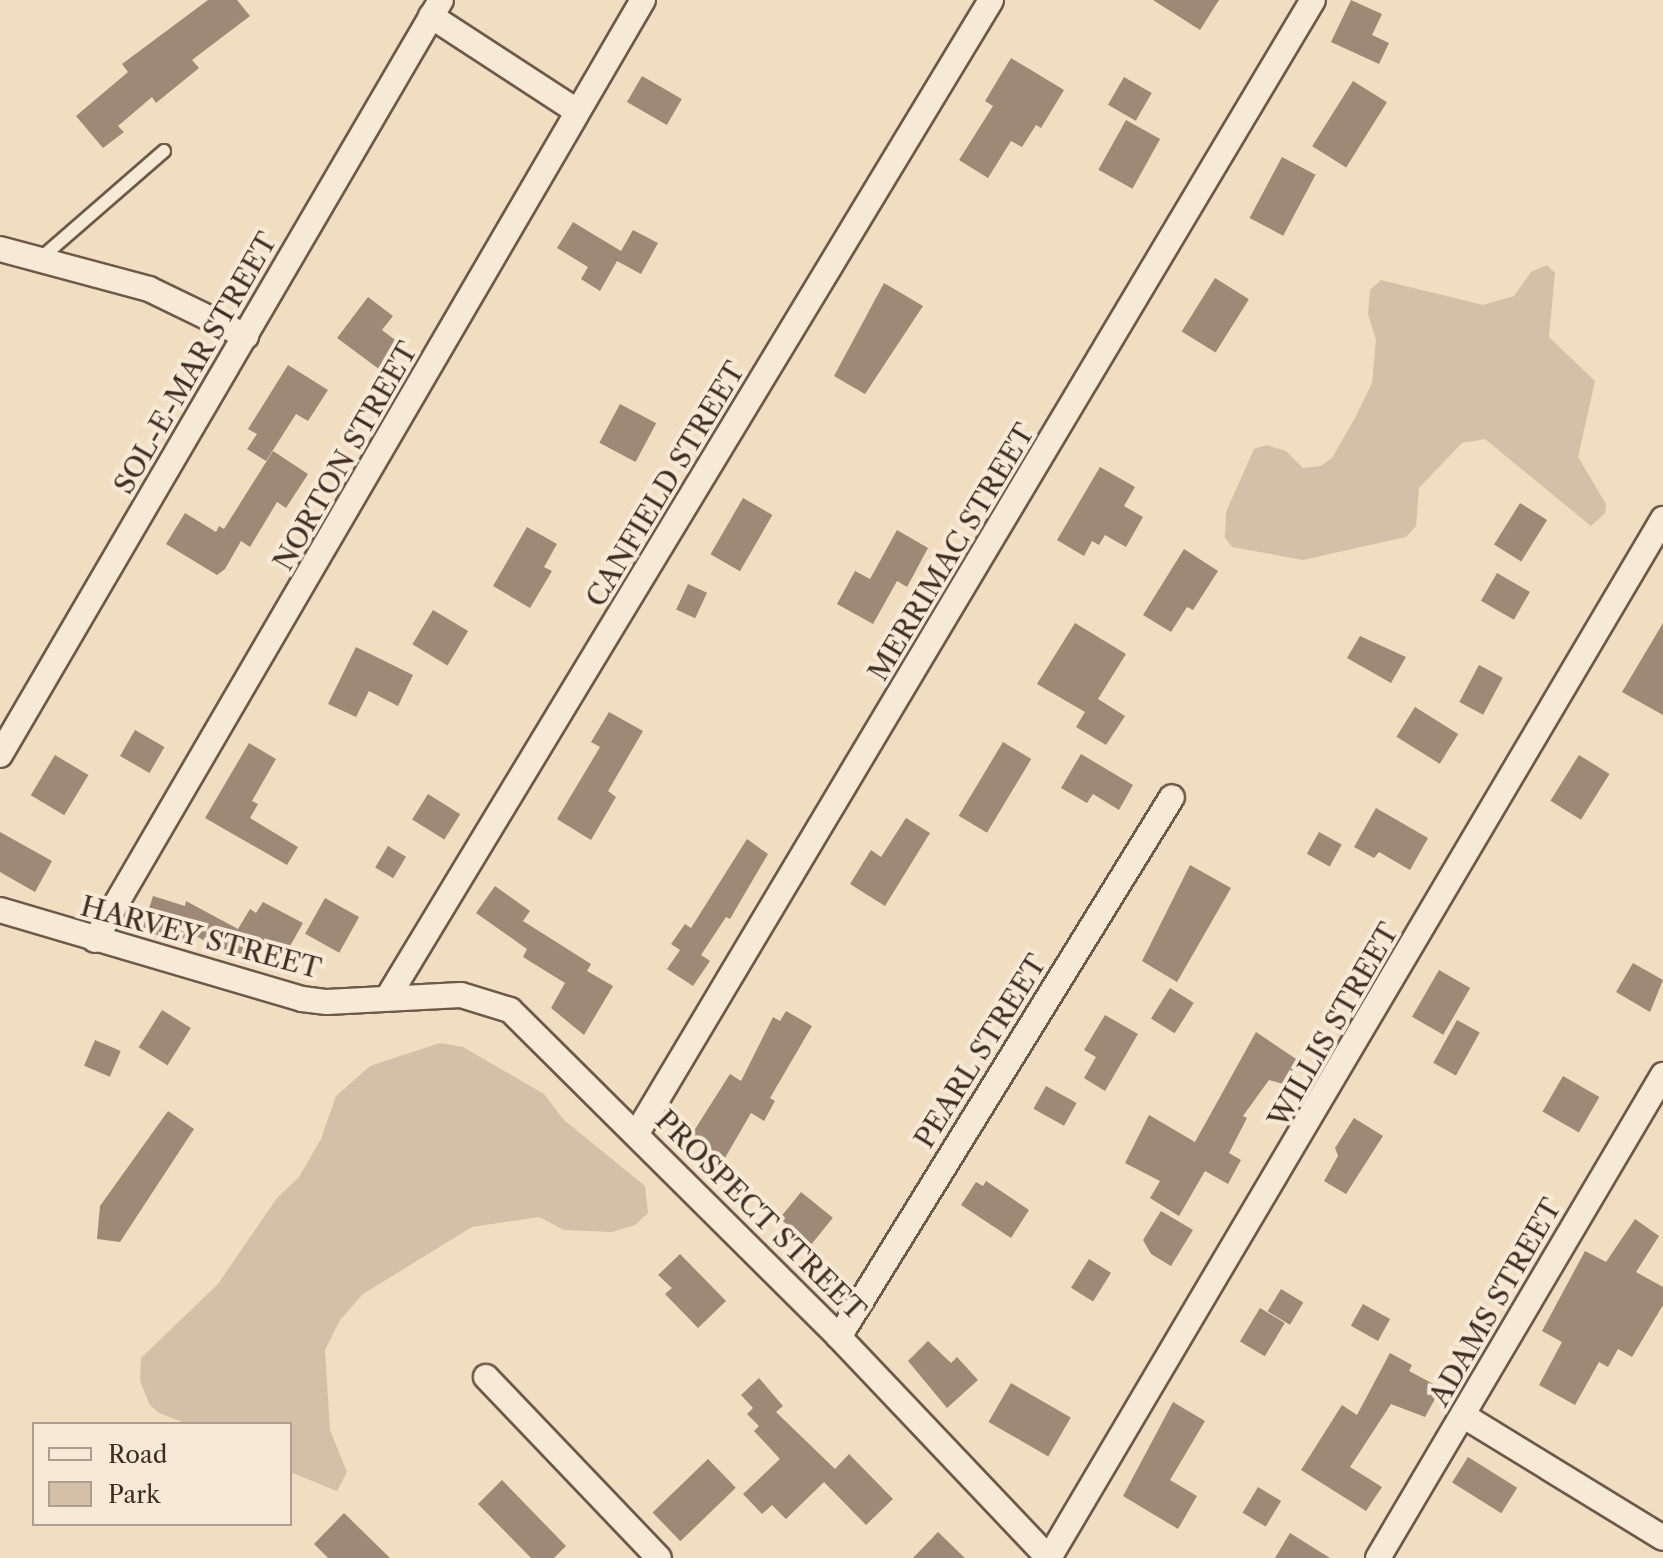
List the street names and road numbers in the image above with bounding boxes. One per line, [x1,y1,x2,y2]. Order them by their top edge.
street label: SOL-E-MAR STREET [106,226,284,500]
street label: NORTON STREET [266,336,424,576]
street label: CANFIELD STREET [579,355,751,613]
street label: MERRIMAC STREET [861,417,1041,687]
street label: HARVEY STREET [77,889,325,985]
street label: WILLIS STREET [1261,917,1405,1133]
street label: PEARL STREET [907,948,1053,1154]
street label: PROSPECT STREET [649,1103,873,1327]
street label: ADAMS STREET [1422,1192,1568,1412]

